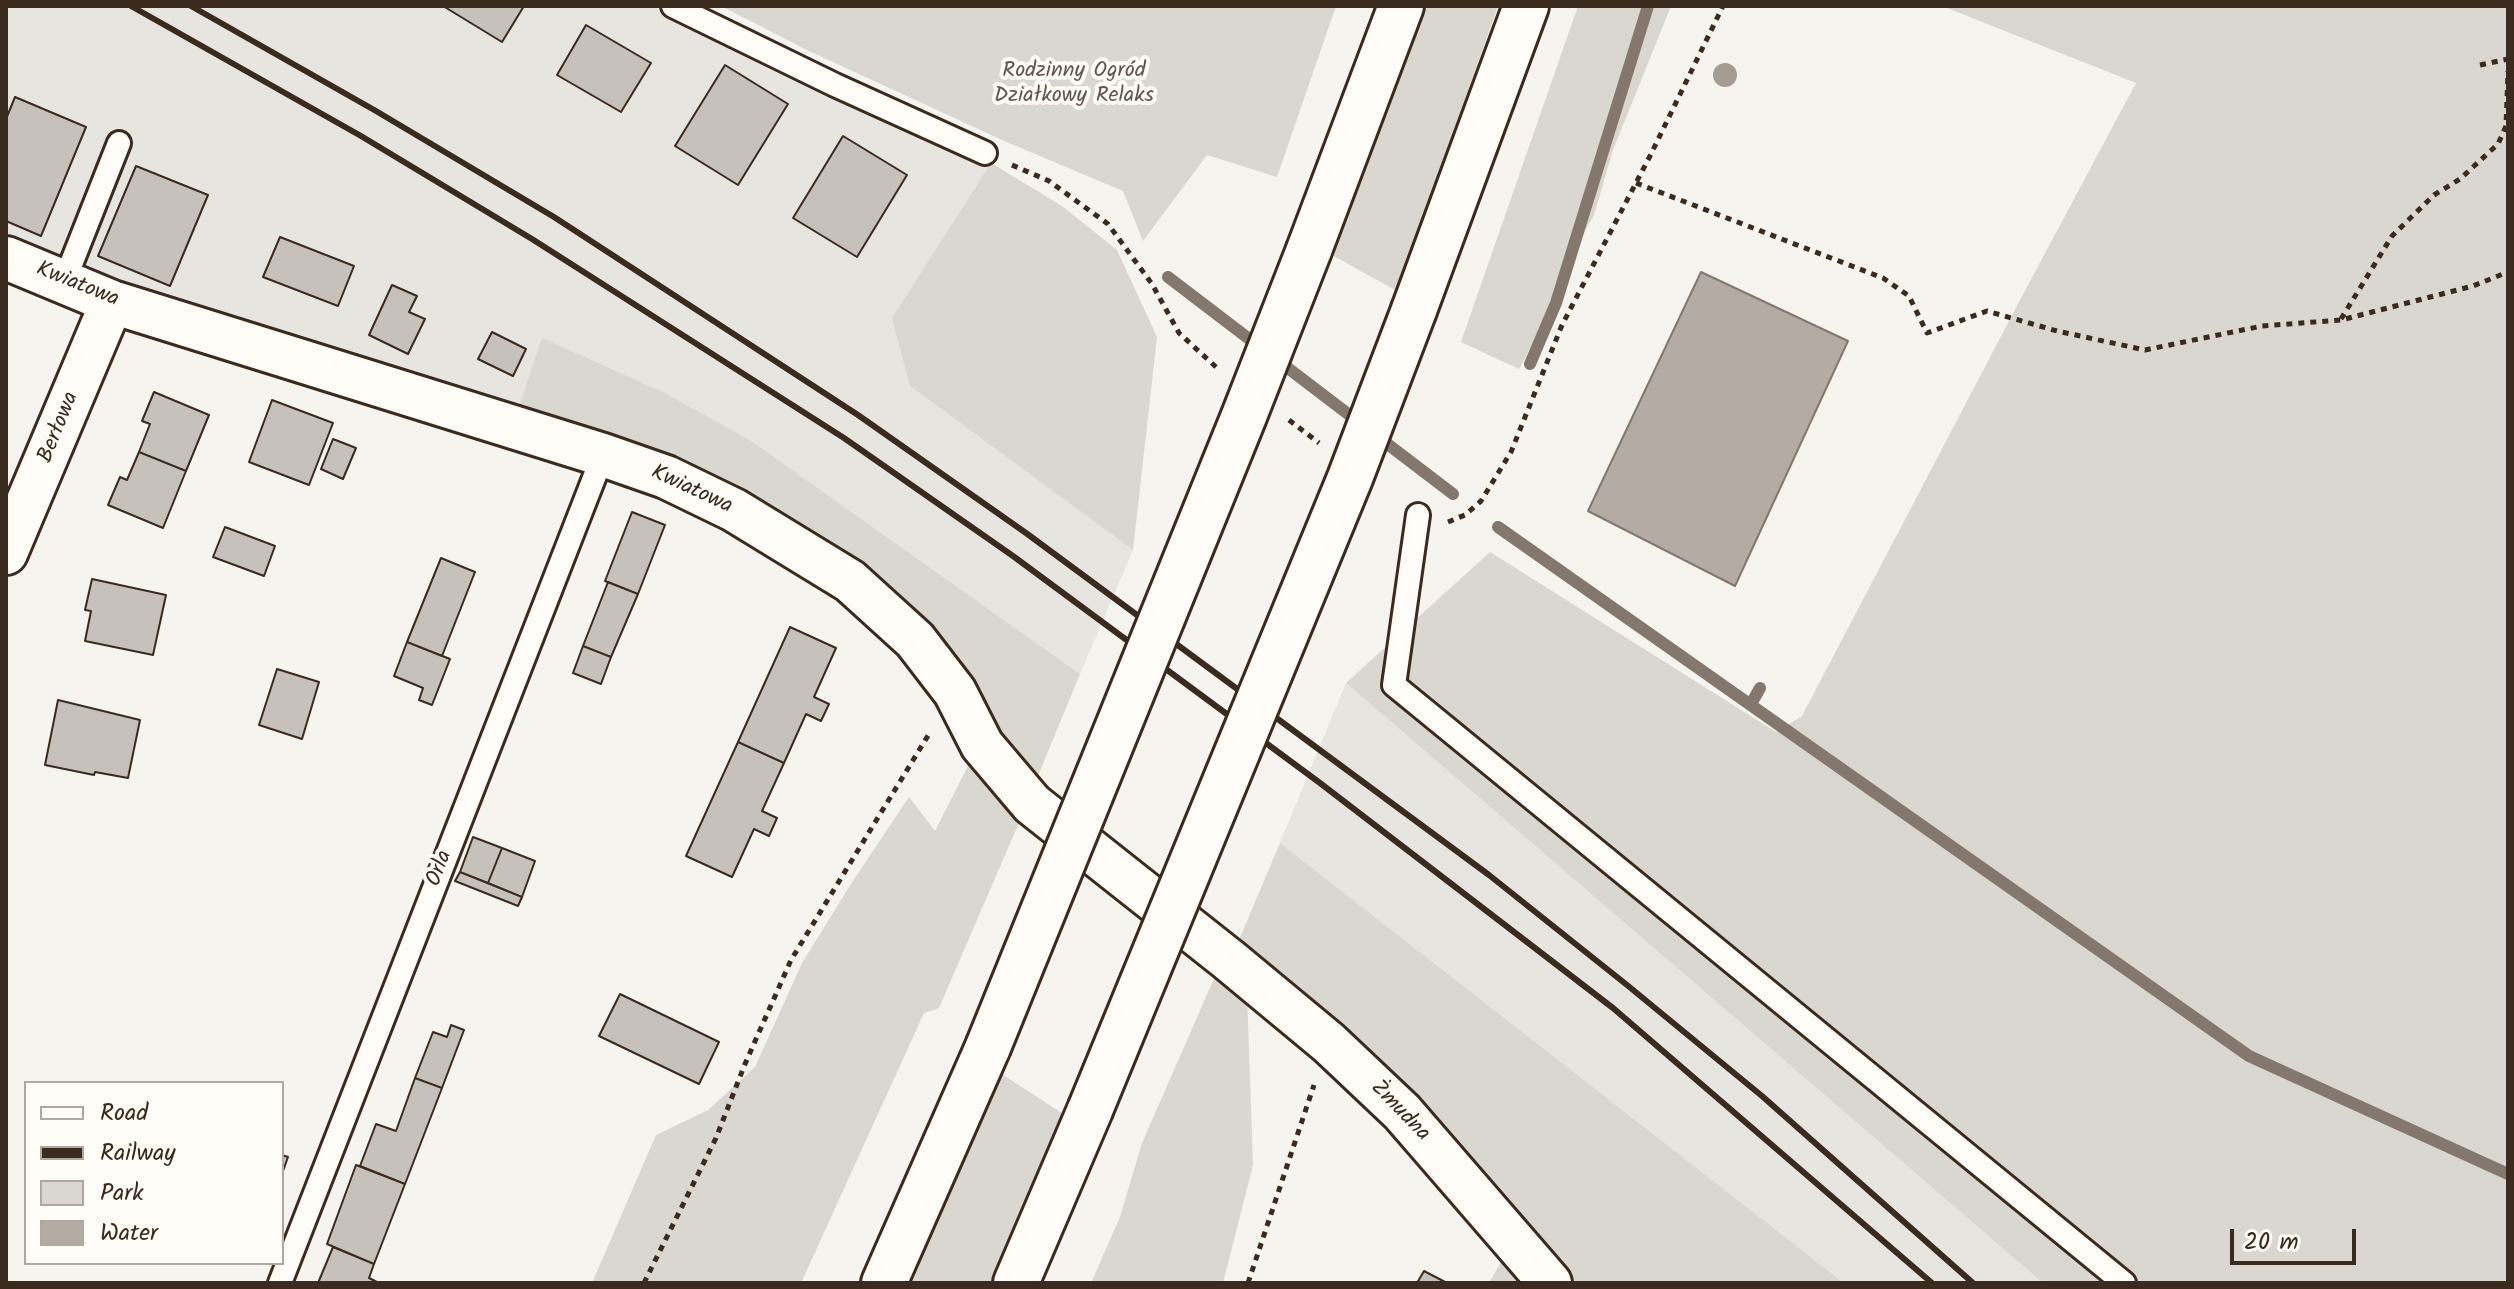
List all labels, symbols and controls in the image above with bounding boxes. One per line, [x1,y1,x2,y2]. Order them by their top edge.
park label: Rodzinny Ogród Działkowy Relaks [994,59,1154,110]
street label: Kwiatowa [32,257,122,315]
street label: Berłowa [34,389,86,467]
street label: Kwiatowa [646,461,736,521]
street label: Orla [422,847,460,891]
street label: Żmudna [1364,1076,1434,1148]
legend [24,1081,284,1265]
text: Road [100,1094,148,1133]
text: Railway [100,1134,176,1173]
text: Park [100,1174,144,1213]
scale bar [2234,1213,2360,1263]
text: Water [100,1214,158,1253]
text: 20 m [2244,1223,2299,1262]

